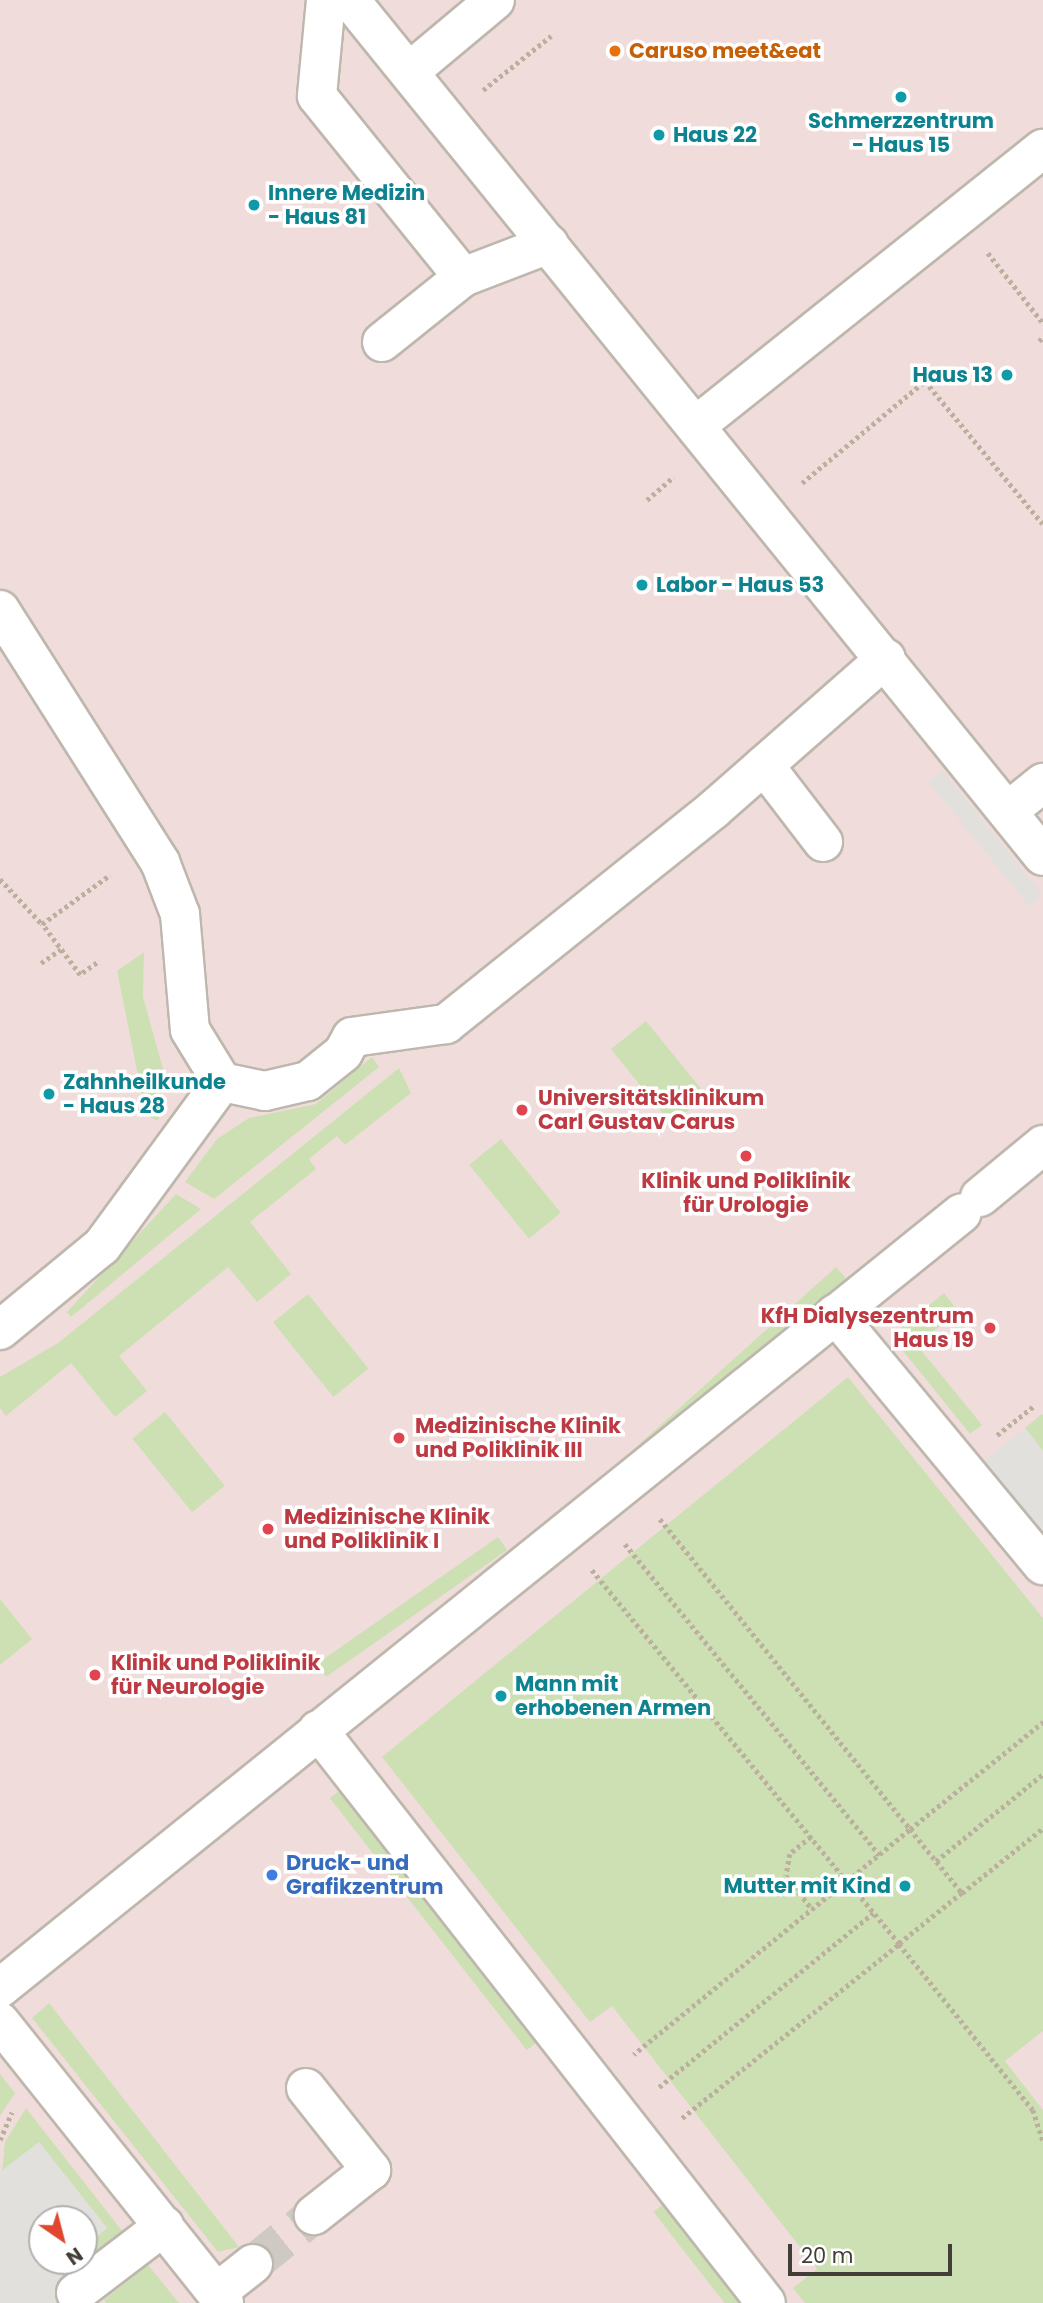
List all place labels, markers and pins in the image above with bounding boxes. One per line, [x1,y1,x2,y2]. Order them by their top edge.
place label: Caruso meet&eat [629,38,821,64]
marker: Caruso meet&eat [607,43,623,59]
marker: Schmerzzentrum - Haus 15 [893,89,909,105]
place label: Schmerzzentrum - Haus 15 [808,108,994,158]
place label: Haus 22 [673,122,757,148]
marker: Haus 22 [651,127,667,143]
place label: Innere Medizin - Haus 81 [268,180,425,230]
marker: Innere Medizin - Haus 81 [246,197,262,213]
place label: Haus 13 [912,362,993,388]
marker: Haus 13 [999,367,1015,383]
place label: Labor - Haus 53 [656,572,824,598]
marker: Labor - Haus 53 [634,577,650,593]
place label: Zahnheilkunde - Haus 28 [63,1069,226,1119]
place label: Universitätsklinikum Carl Gustav Carus [538,1085,764,1135]
marker: Zahnheilkunde - Haus 28 [41,1086,57,1102]
marker: Universitätsklinikum Carl Gustav Carus [512,1100,532,1120]
marker: Klinik und Poliklinik für Urologie [736,1146,756,1166]
place label: Klinik und Poliklinik für Urologie [641,1168,851,1218]
place label: KfH Dialysezentrum Haus 19 [761,1303,974,1353]
marker: KfH Dialysezentrum Haus 19 [980,1318,1000,1338]
place label: Medizinische Klinik und Poliklinik III [415,1413,621,1463]
marker: Medizinische Klinik und Poliklinik III [389,1428,409,1448]
place label: Medizinische Klinik und Poliklinik I [284,1504,490,1554]
marker: Medizinische Klinik und Poliklinik I [258,1519,278,1539]
place label: Klinik und Poliklinik für Neurologie [111,1650,320,1700]
marker: Klinik und Poliklinik für Neurologie [85,1665,105,1685]
place label: Mann mit erhobenen Armen [515,1671,711,1721]
marker: Mann mit erhobenen Armen [493,1688,509,1704]
place label: Druck- und Grafikzentrum [286,1850,443,1900]
marker: Druck- und Grafikzentrum [264,1867,280,1883]
place label: Mutter mit Kind [723,1873,891,1899]
marker: Mutter mit Kind [897,1878,913,1894]

